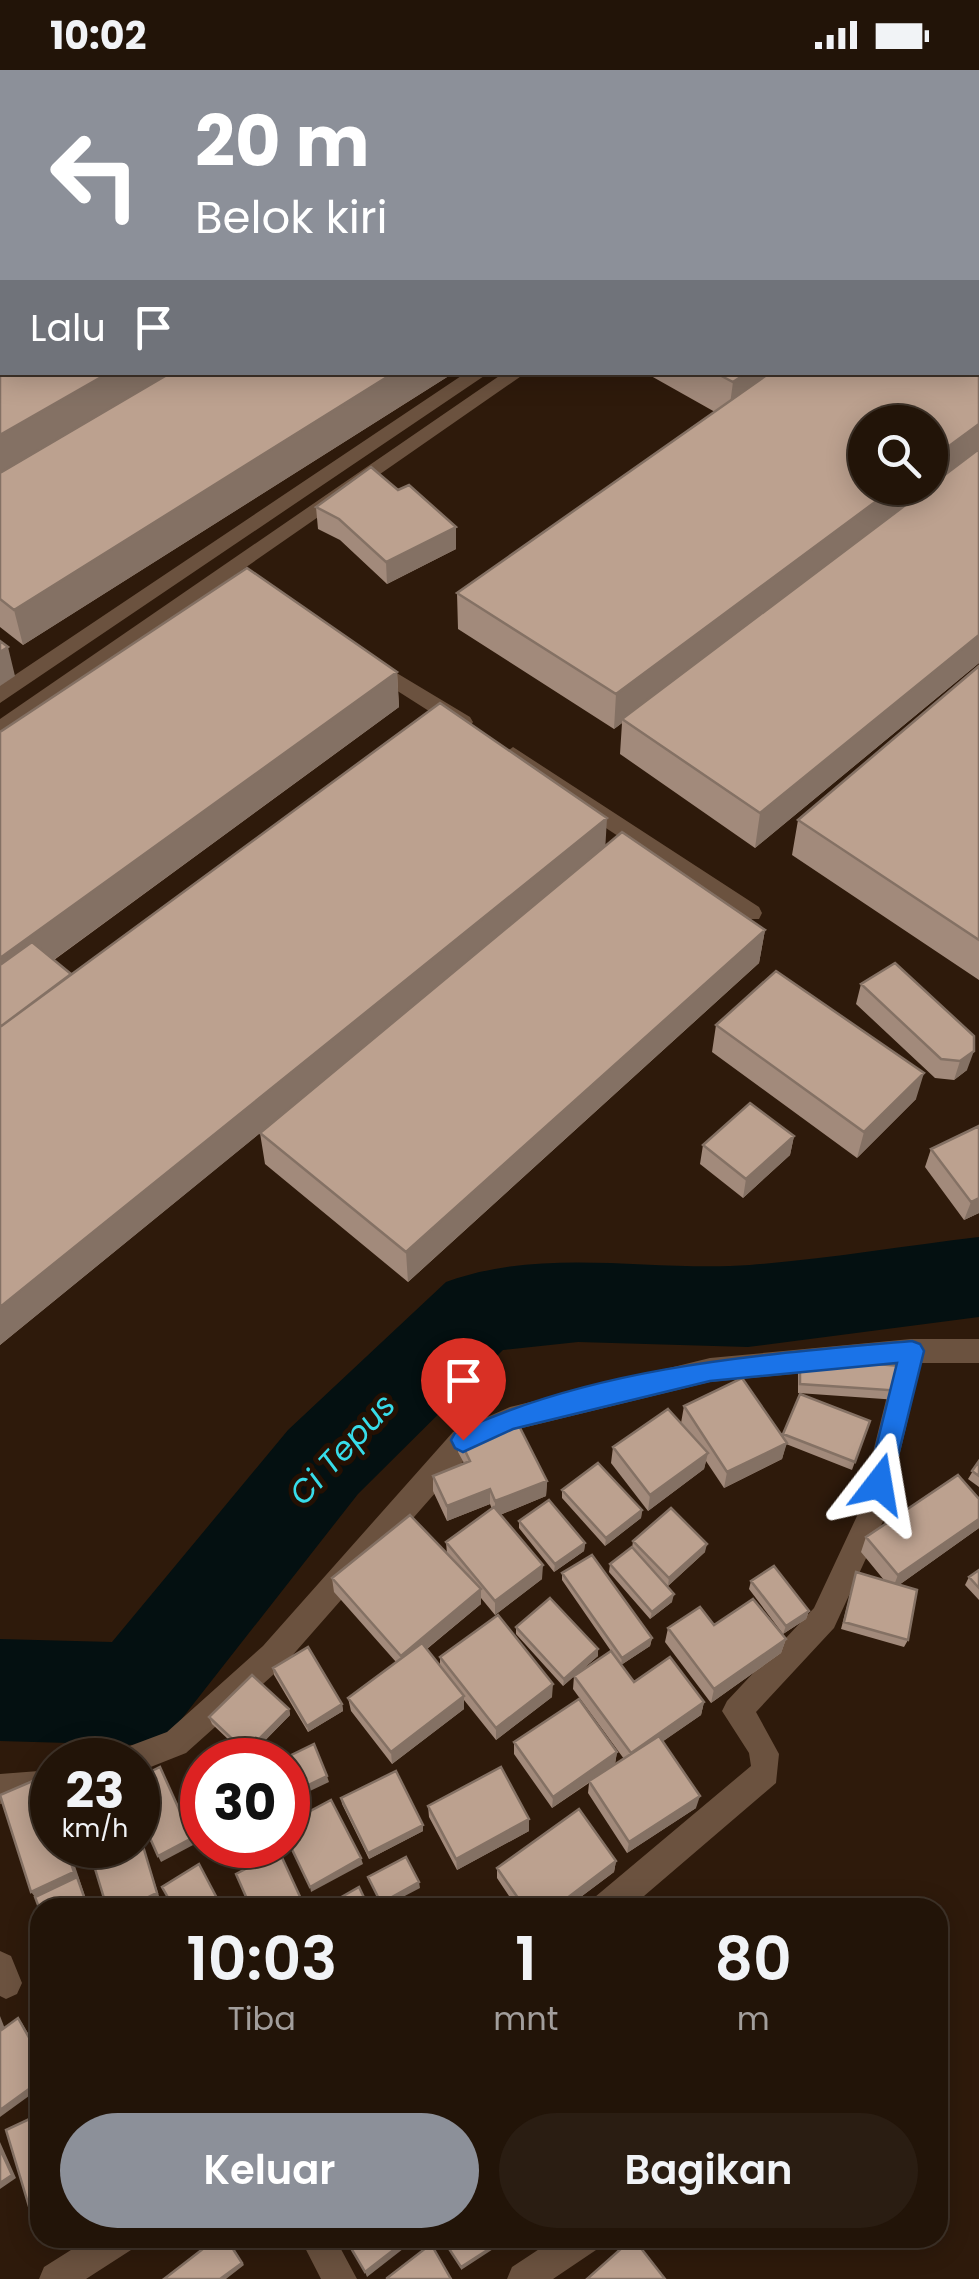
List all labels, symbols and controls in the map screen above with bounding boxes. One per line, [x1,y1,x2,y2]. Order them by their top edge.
text: 10:02 [50,9,146,62]
text: 20 m [195,92,370,191]
icon: left [30,110,160,240]
text: Belok kiri [195,186,388,249]
icon: arrive [126,300,181,355]
text: Lalu [30,301,106,354]
map controls [848,405,948,505]
button: search [848,405,948,505]
pin [421,1338,506,1441]
icon: arrive [436,1353,491,1408]
water label: Ci Tepus [278,1383,406,1515]
position arrow [827,1432,931,1536]
speed limit sign: 30 [180,1738,310,1868]
text: 23 [66,1755,124,1826]
text: km/h [62,1811,128,1846]
text: 10:03 [186,1917,337,2001]
text: 1 [515,1917,537,2001]
text: 80 [714,1917,792,2001]
text: Tiba [227,1996,296,2041]
text: mnt [493,1996,558,2041]
text: m [737,1996,770,2041]
button: Keluar [60,2113,479,2228]
button: Bagikan [499,2113,918,2228]

